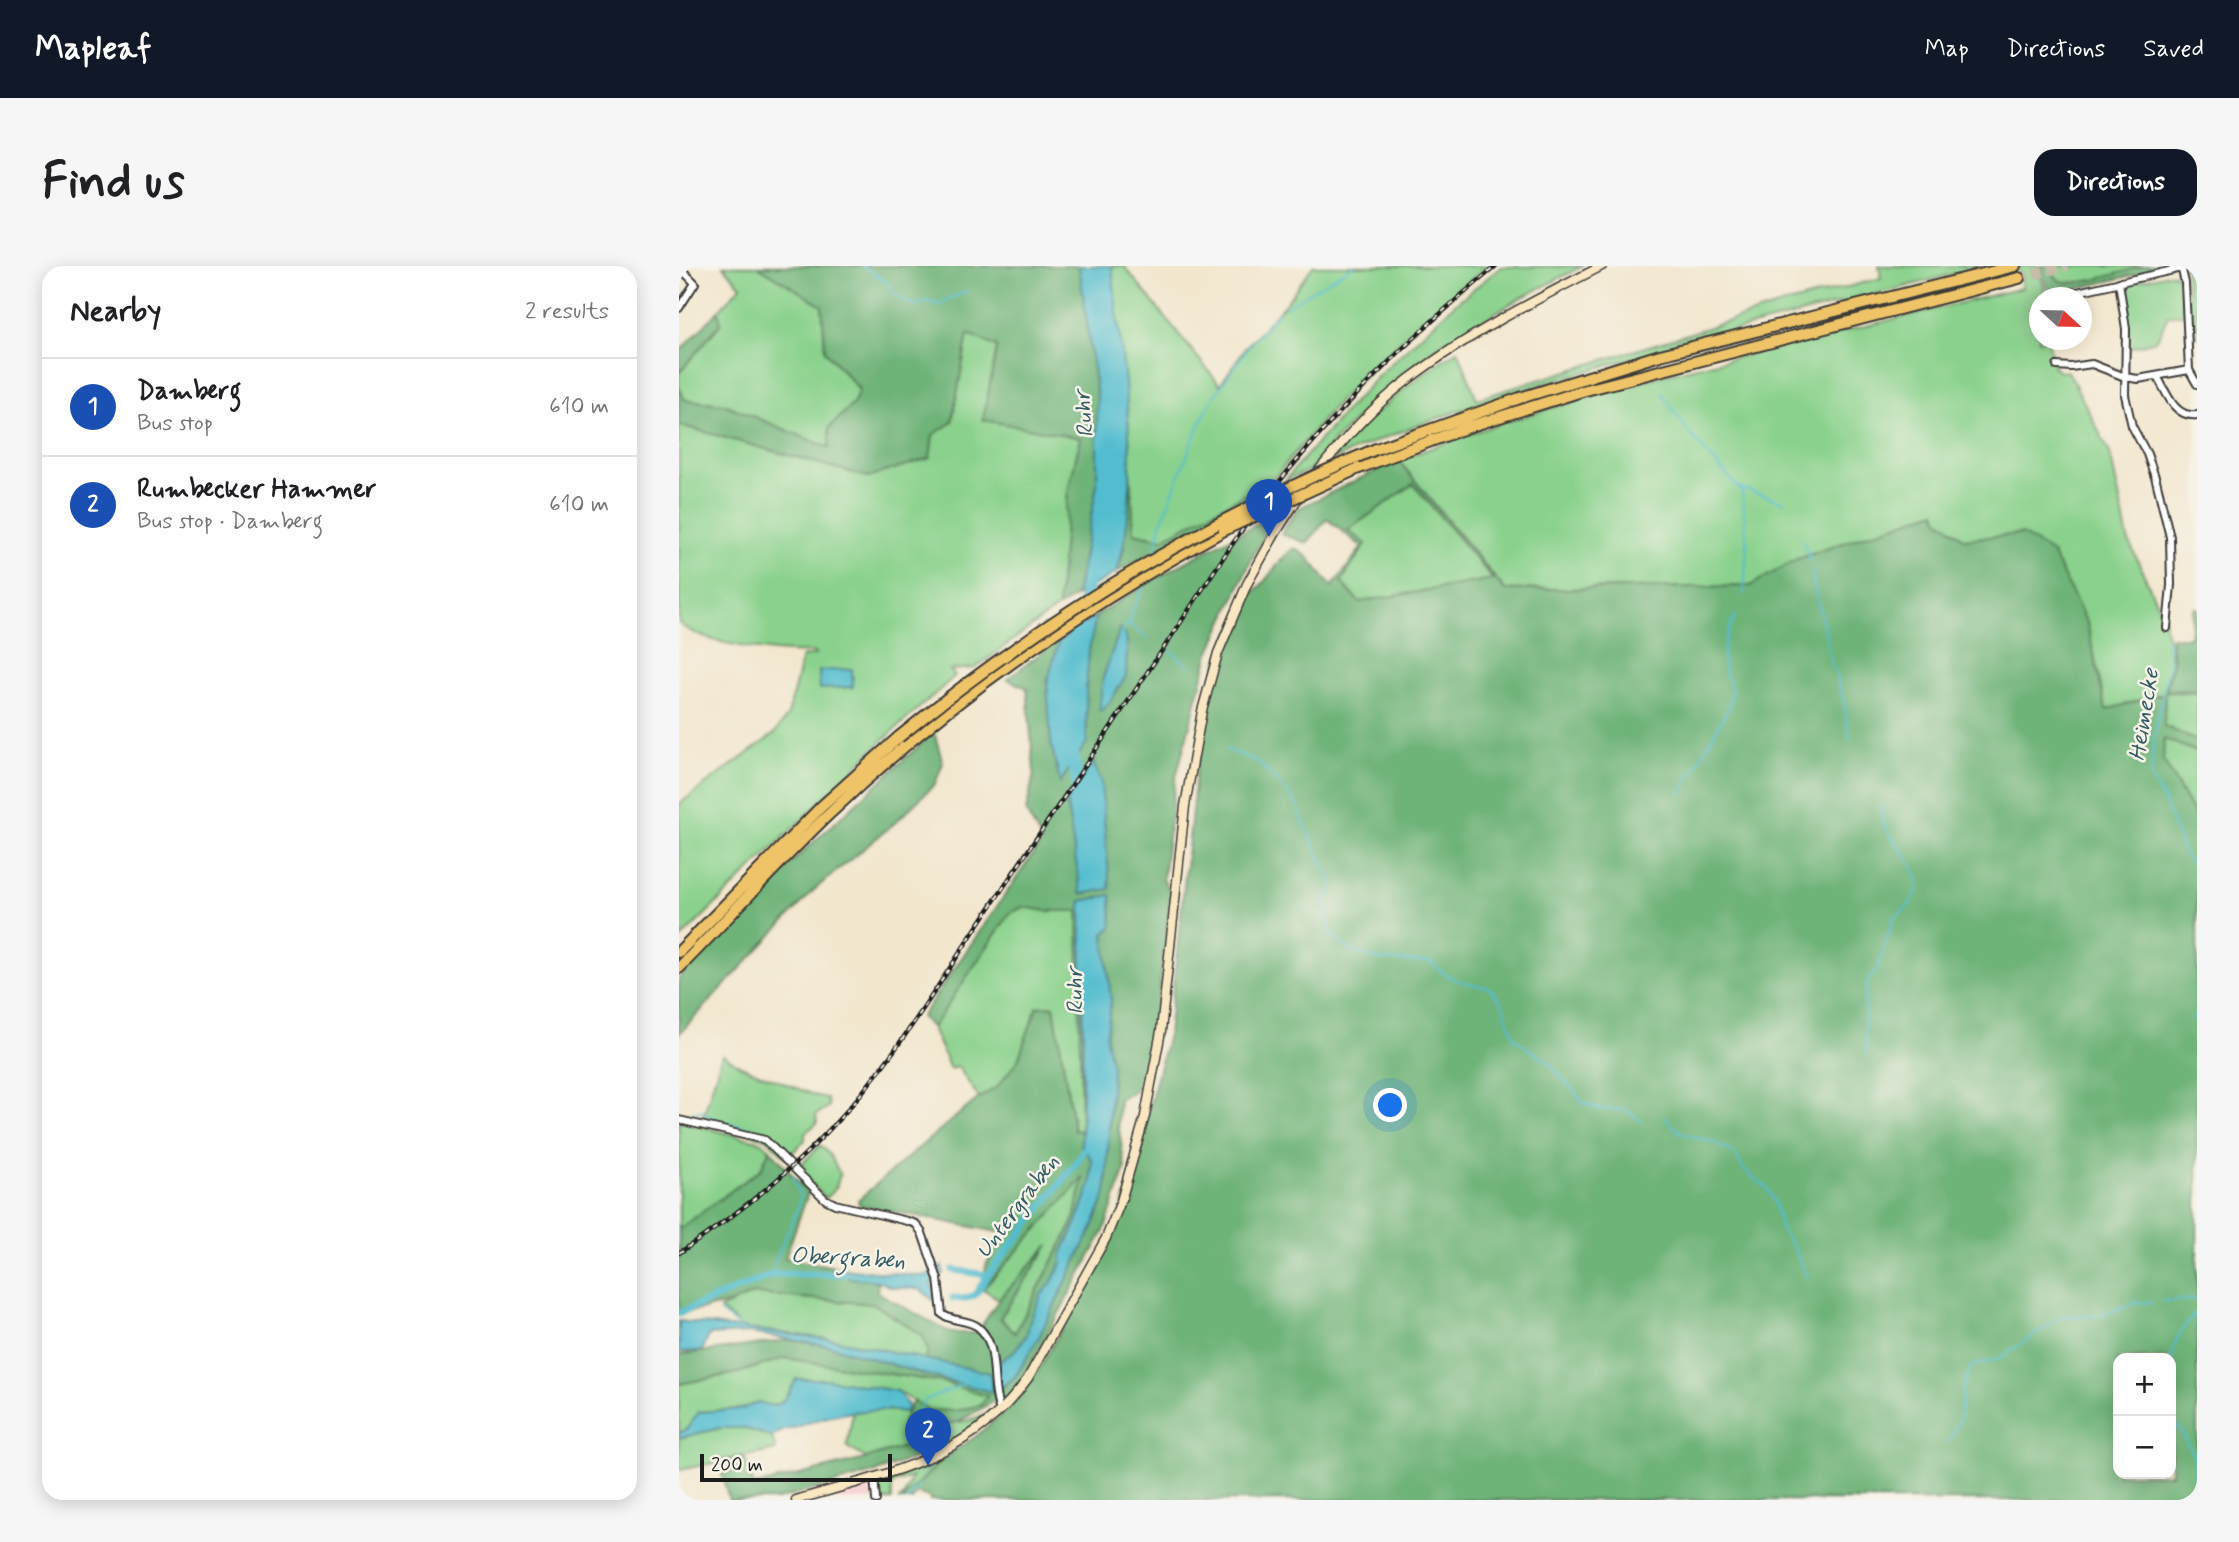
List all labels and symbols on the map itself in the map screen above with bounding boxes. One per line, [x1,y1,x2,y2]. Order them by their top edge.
north arrow [2029,287,2092,350]
water label: Ruhr [1068,386,1102,439]
pin: 1 [1246,479,1292,537]
water label: Heimecke [2123,665,2167,763]
water label: Ruhr [1061,964,1091,1015]
your location [1373,1088,1407,1122]
water label: Untergraben [969,1149,1067,1265]
water label: Obergraben [790,1241,906,1279]
pin: 2 [905,1408,951,1466]
scale bar [700,1451,893,1483]

